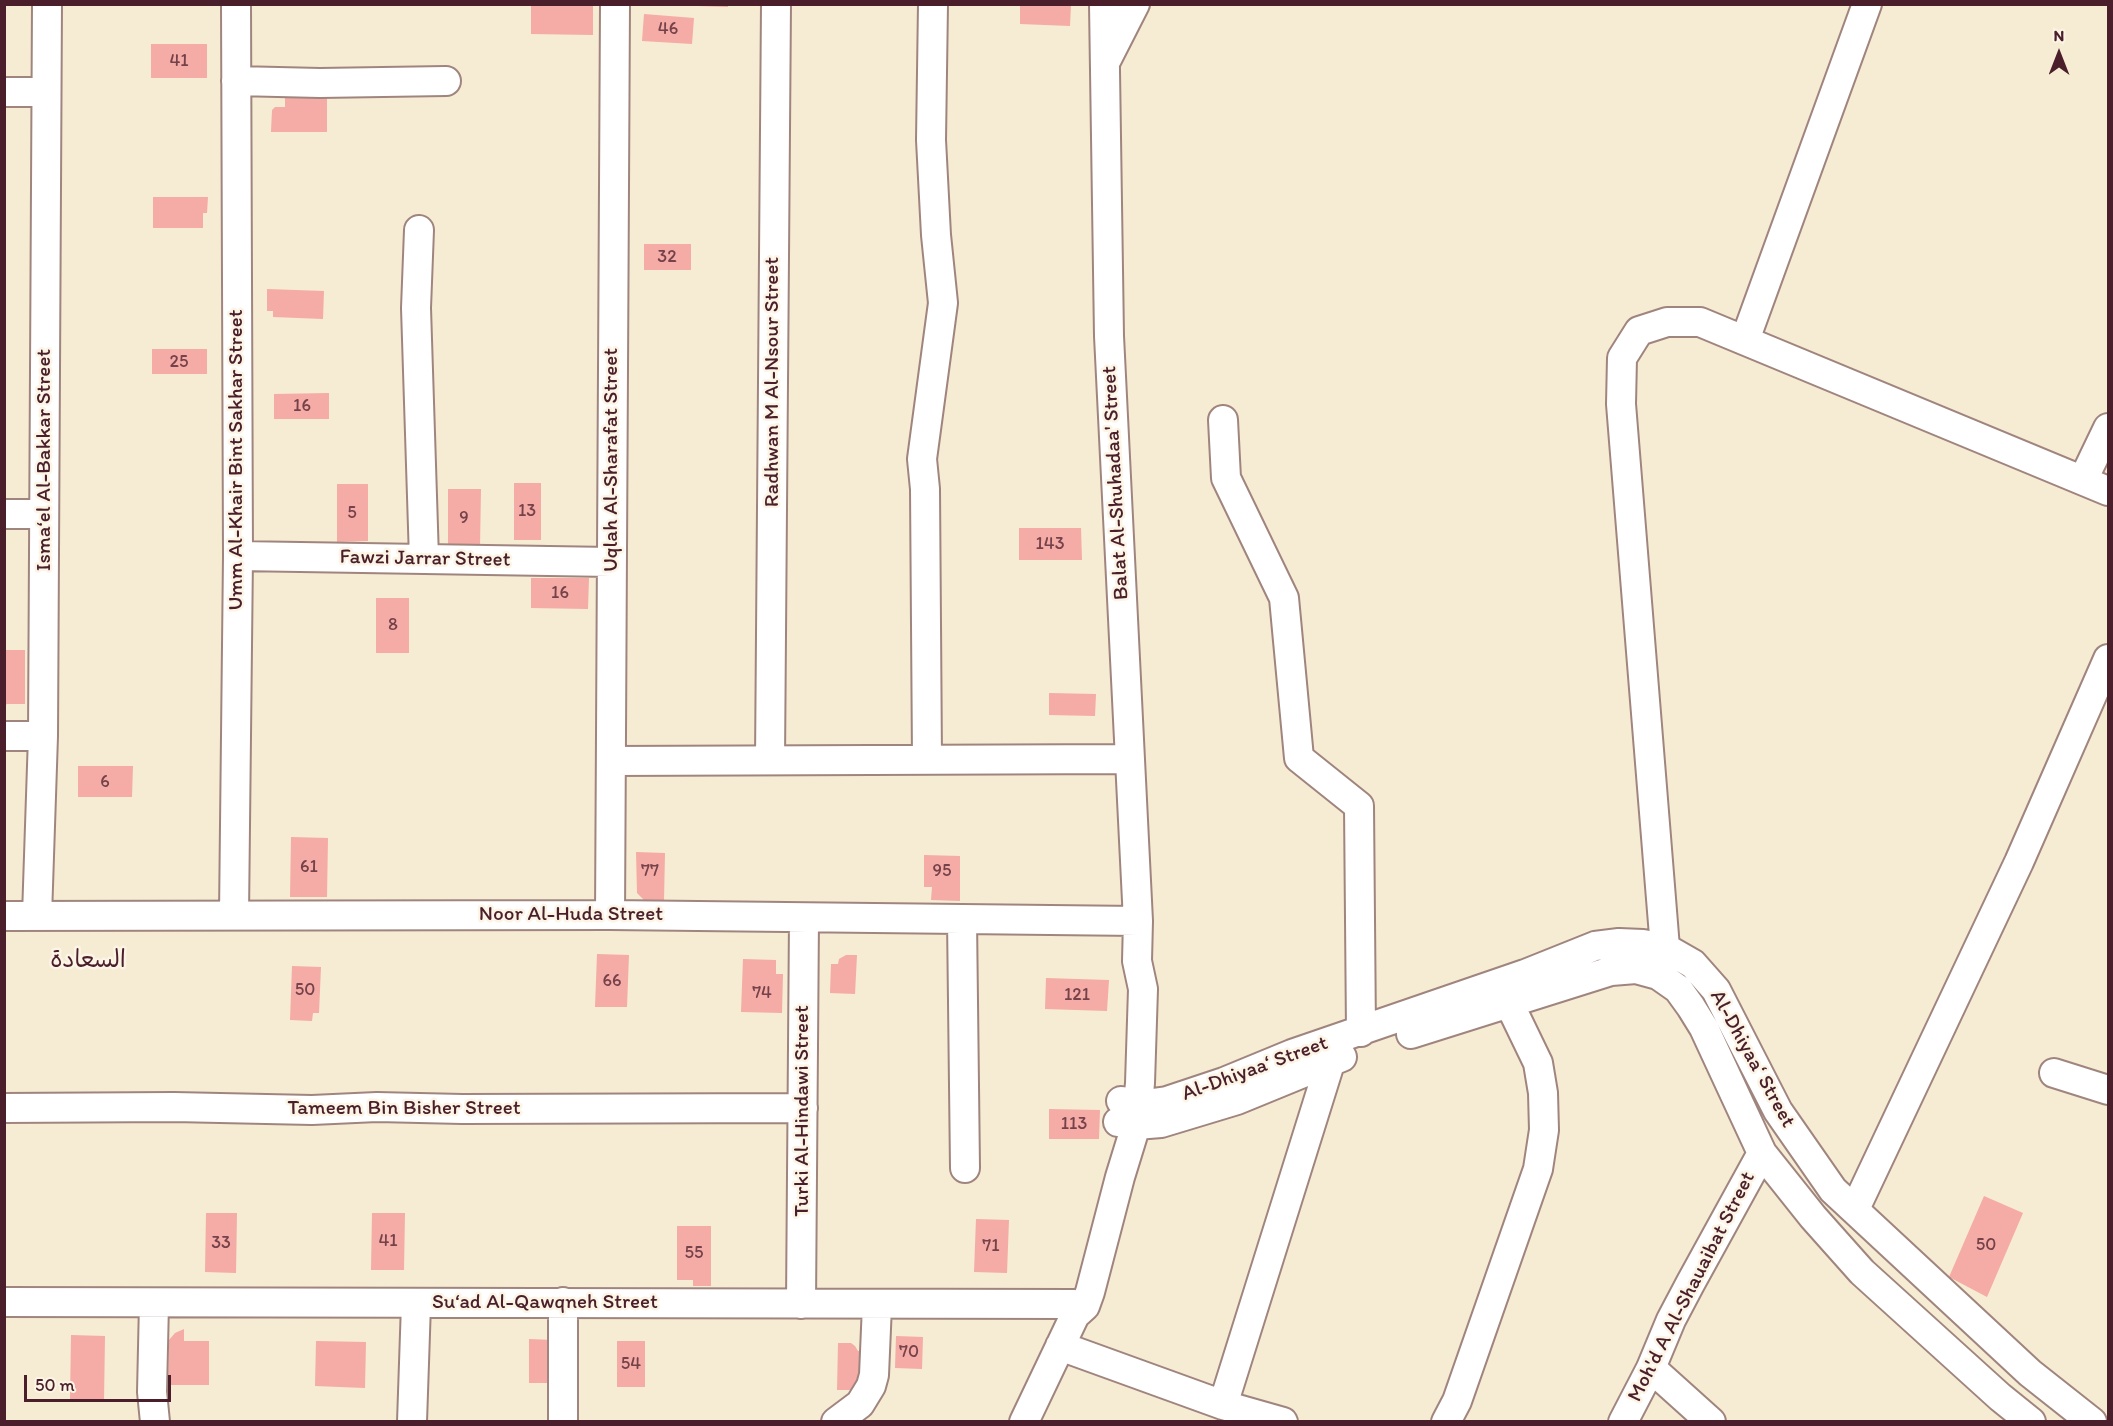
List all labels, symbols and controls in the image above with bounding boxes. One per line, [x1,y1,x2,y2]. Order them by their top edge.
house number: 46 [658,18,678,40]
north arrow [2029,24,2089,84]
text: N [2054,26,2064,45]
house number: 41 [169,50,189,72]
house number: 32 [657,246,677,268]
street label: Radhwan M Al-Nsour Street [760,257,786,507]
street label: Umm Al-Khair Bint Sakhar Street [224,309,250,611]
street label: Uqlah Al-Sharafat Street [599,348,625,572]
street label: Isma‘el Al-Bakkar Street [32,349,58,571]
house number: 25 [170,351,188,373]
street label: Balat Al-Shuhadaa' Street [1097,365,1135,601]
house number: 16 [293,395,311,417]
house number: 13 [518,500,536,522]
house number: 5 [347,502,357,524]
house number: 9 [459,507,469,529]
house number: 143 [1036,533,1064,555]
street label: Fawzi Jarrar Street [339,545,511,573]
house number: 16 [551,582,569,604]
house number: 8 [388,614,398,636]
house number: 6 [100,771,110,793]
house number: 61 [300,856,318,878]
house number: 77 [641,860,659,882]
house number: 95 [933,860,951,882]
street label: Noor Al-Huda Street [479,902,663,928]
district label: السعادة [50,947,126,975]
house number: 66 [602,970,622,992]
house number: 50 [295,979,315,1001]
house number: 74 [752,982,772,1004]
house number: 121 [1064,984,1090,1006]
street label: Al-Dhiyaa‘ Street [1704,986,1800,1132]
street label: Turki Al-Hindawi Street [790,1005,816,1217]
street label: Al-Dhiyaa‘ Street [1179,1031,1331,1107]
street label: Tameem Bin Bisher Street [287,1096,521,1122]
house number: 113 [1061,1113,1087,1135]
street label: Moh'd A Al-Shauaibat Street [1623,1168,1761,1406]
house number: 41 [378,1230,398,1252]
house number: 33 [211,1232,231,1254]
house number: 50 [1976,1234,1996,1256]
house number: 71 [982,1235,1000,1257]
house number: 55 [685,1242,703,1264]
street label: Su‘ad Al-Qawqneh Street [432,1290,658,1316]
house number: 70 [899,1341,919,1363]
house number: 54 [621,1353,641,1375]
scale bar [27,1363,174,1401]
text: 50 m [35,1374,75,1396]

